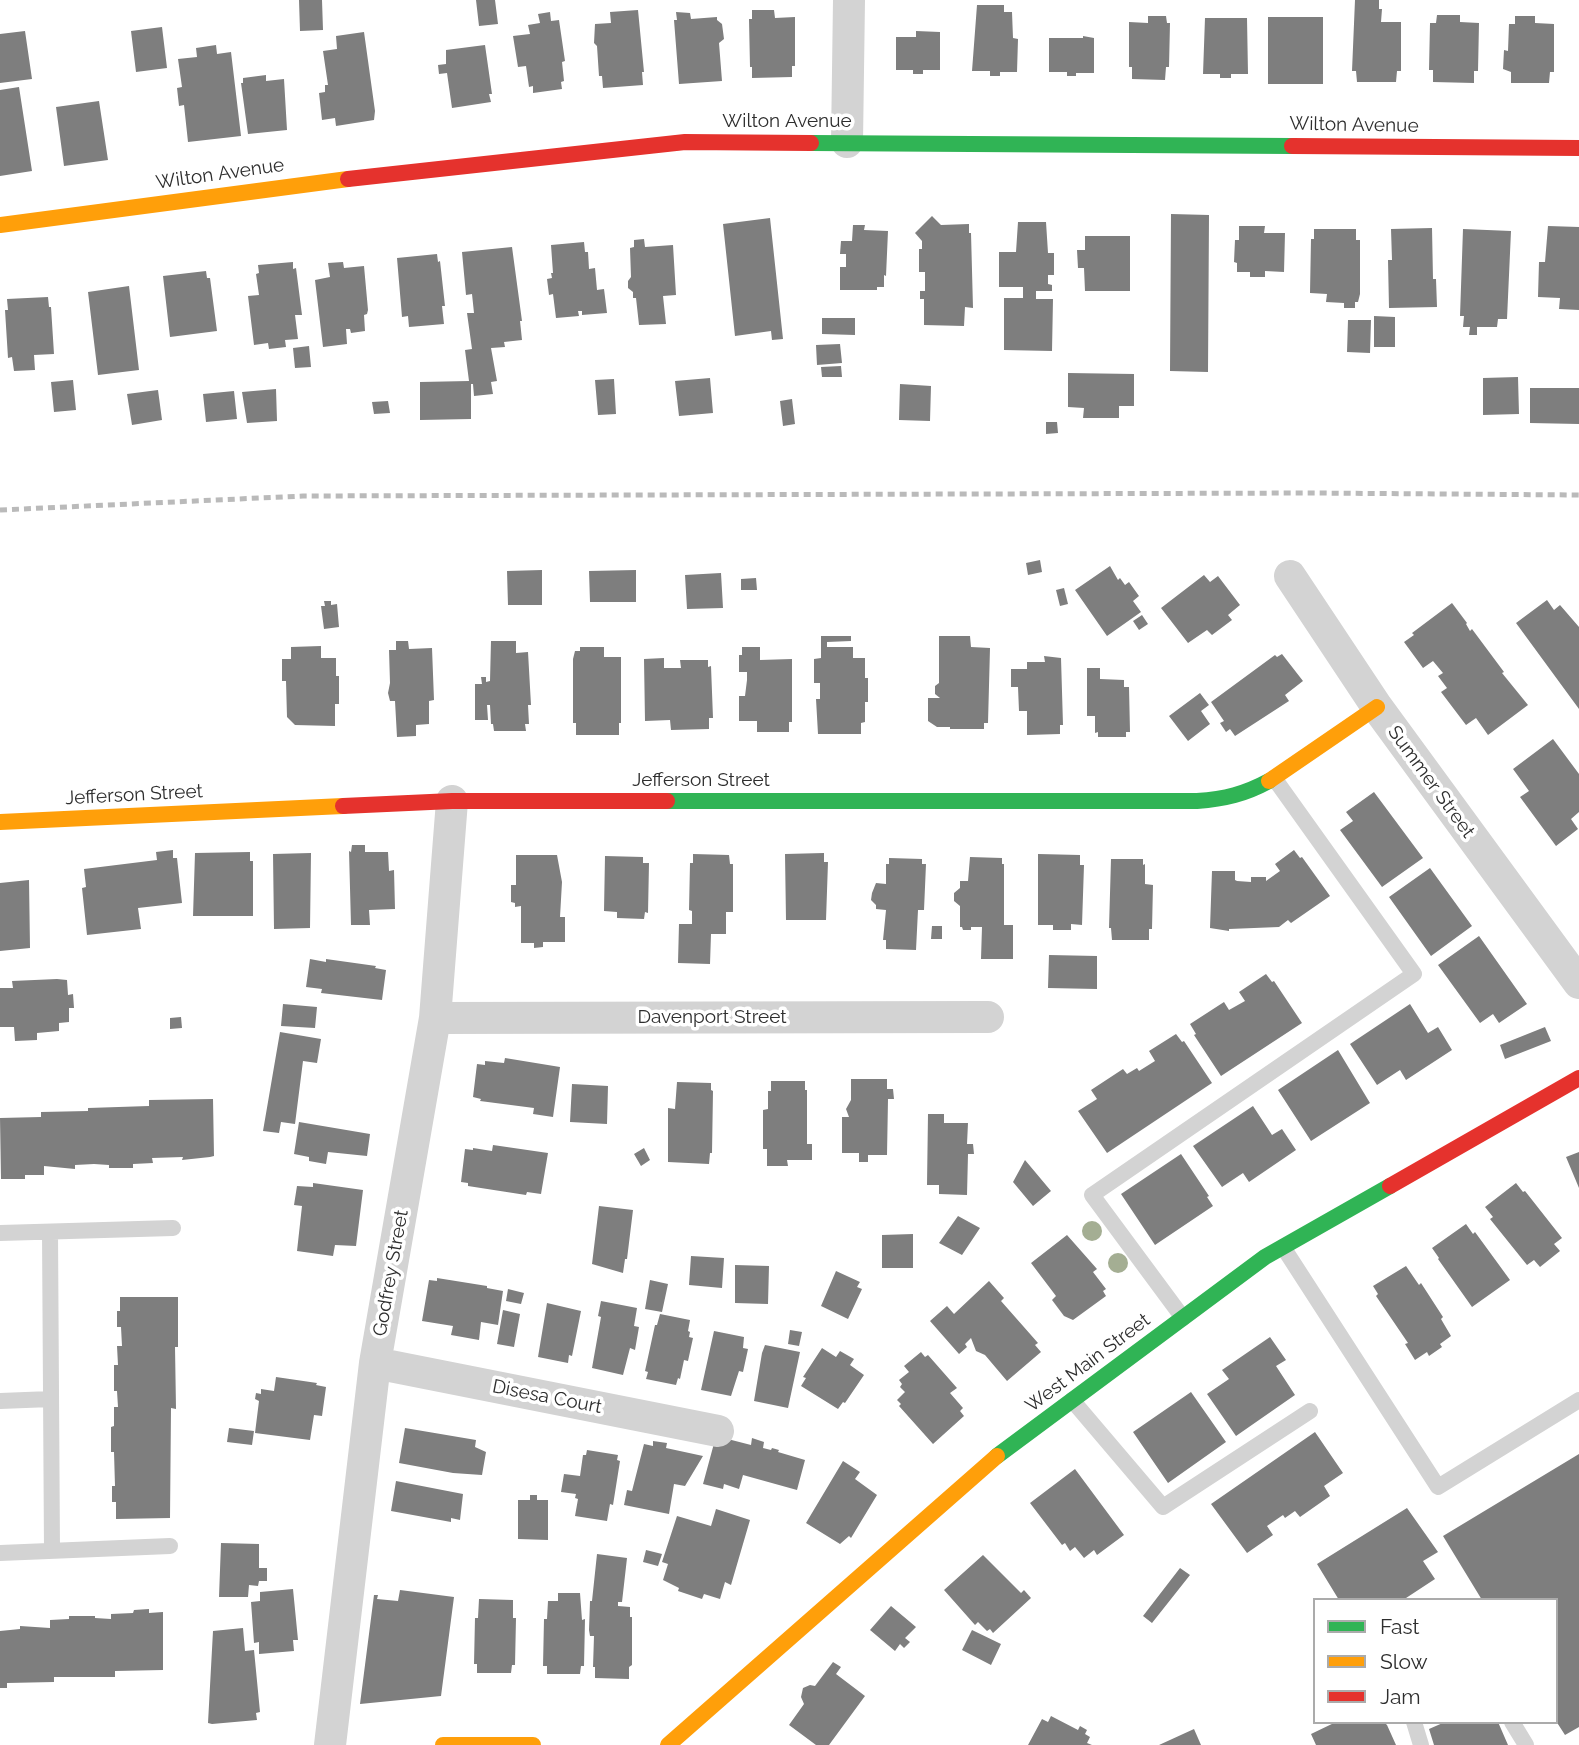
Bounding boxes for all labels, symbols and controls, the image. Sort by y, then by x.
street label: Wilton Avenue [722,110,852,132]
street label: Wilton Avenue [1289,112,1419,138]
street label: Wilton Avenue [154,154,286,194]
street label: Summer Street [1383,721,1479,843]
street label: Jefferson Street [632,769,770,791]
street label: Jefferson Street [65,780,203,810]
street label: Davenport Street [637,1006,787,1028]
street label: Godfrey Street [369,1208,413,1338]
street label: West Main Street [1021,1309,1155,1417]
street label: Disesa Court [490,1375,604,1419]
legend [1313,1598,1558,1724]
text: Fast [1380,1614,1420,1639]
text: Slow [1380,1649,1428,1674]
text: Jam [1380,1684,1421,1709]

